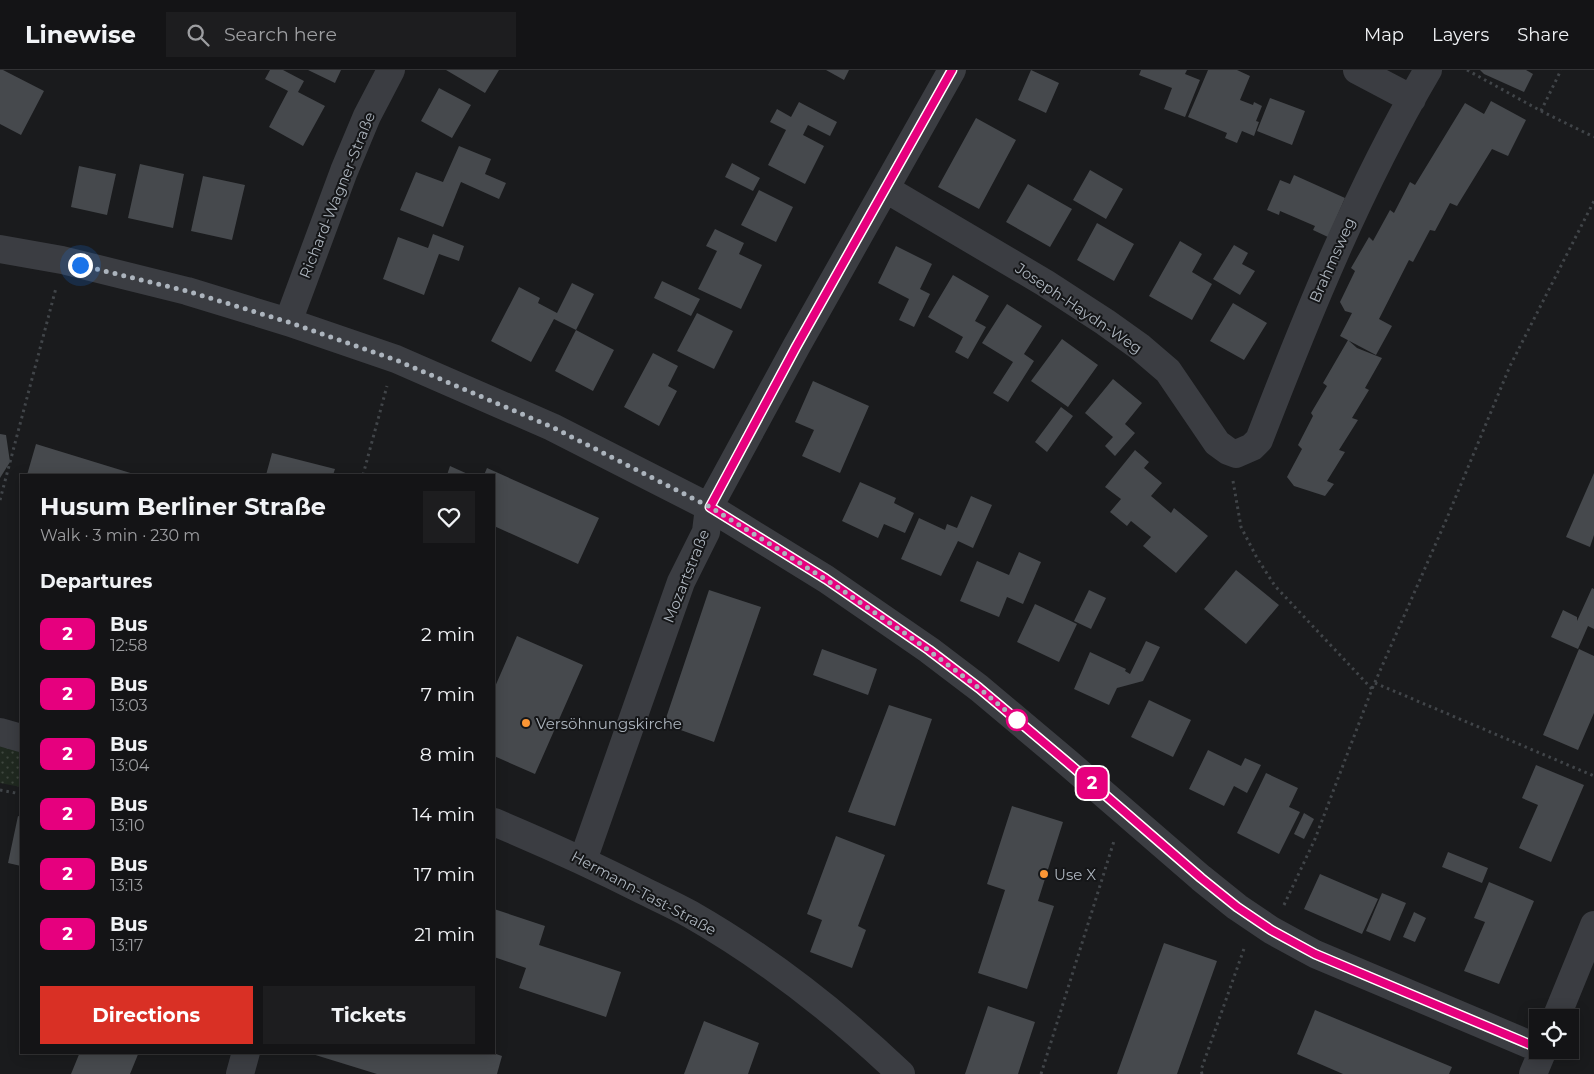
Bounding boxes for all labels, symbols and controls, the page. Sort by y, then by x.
search box [166,12,516,57]
text: Linewise [25,20,136,49]
icon: search [184,21,212,49]
text: Search here [224,23,337,46]
text: Map [1364,24,1404,46]
text: Layers [1432,24,1489,46]
text: Share [1517,24,1569,46]
street label: Richard-Wagner-Straße [295,109,379,281]
street label: Brahmsweg [1305,215,1359,305]
your location [68,253,93,278]
street label: Joseph-Haydn-Weg [1011,258,1146,358]
button: heart [423,491,475,543]
text: Husum Berliner Straße [40,492,326,521]
text: Walk · 3 min · 230 m [40,526,200,545]
street label: Mozartstraße [659,526,713,626]
text: Departures [40,570,152,593]
text: Bus [110,613,148,636]
text: 2 [62,623,73,645]
text: 2 min [421,623,475,646]
text: 12:58 [110,636,148,655]
text: Bus [110,673,148,696]
text: 2 [62,683,73,705]
text: 7 min [421,683,475,706]
text: 13:03 [110,696,148,715]
unlabelled marker [1006,709,1028,731]
place label: Versöhnungskirche [536,714,682,733]
marker: Versöhnungskirche [520,717,532,729]
text: Bus [110,733,148,756]
text: 2 [62,743,73,765]
text: 8 min [420,743,475,766]
text: 13:04 [110,756,149,775]
line badge: 2 [1076,767,1108,799]
text: 2 [1087,772,1097,794]
text: Bus [110,793,148,816]
text: 2 [62,803,73,825]
text: 14 min [412,803,475,826]
text: 13:10 [110,816,145,835]
street label: Hermann-Tast-Straße [568,847,720,939]
text: Bus [110,853,148,876]
text: 2 [62,863,73,885]
text: 17 min [414,863,475,886]
place label: Use X [1054,865,1096,884]
marker: Use X [1038,868,1050,880]
text: 13:13 [110,876,143,895]
text: Bus [110,913,148,936]
text: 2 [62,923,73,945]
text: 21 min [414,923,475,946]
text: 13:17 [110,936,143,955]
button: Directions [40,986,253,1044]
button: Tickets [263,986,475,1044]
map controls [1529,1009,1579,1059]
button: locate [1529,1009,1579,1059]

